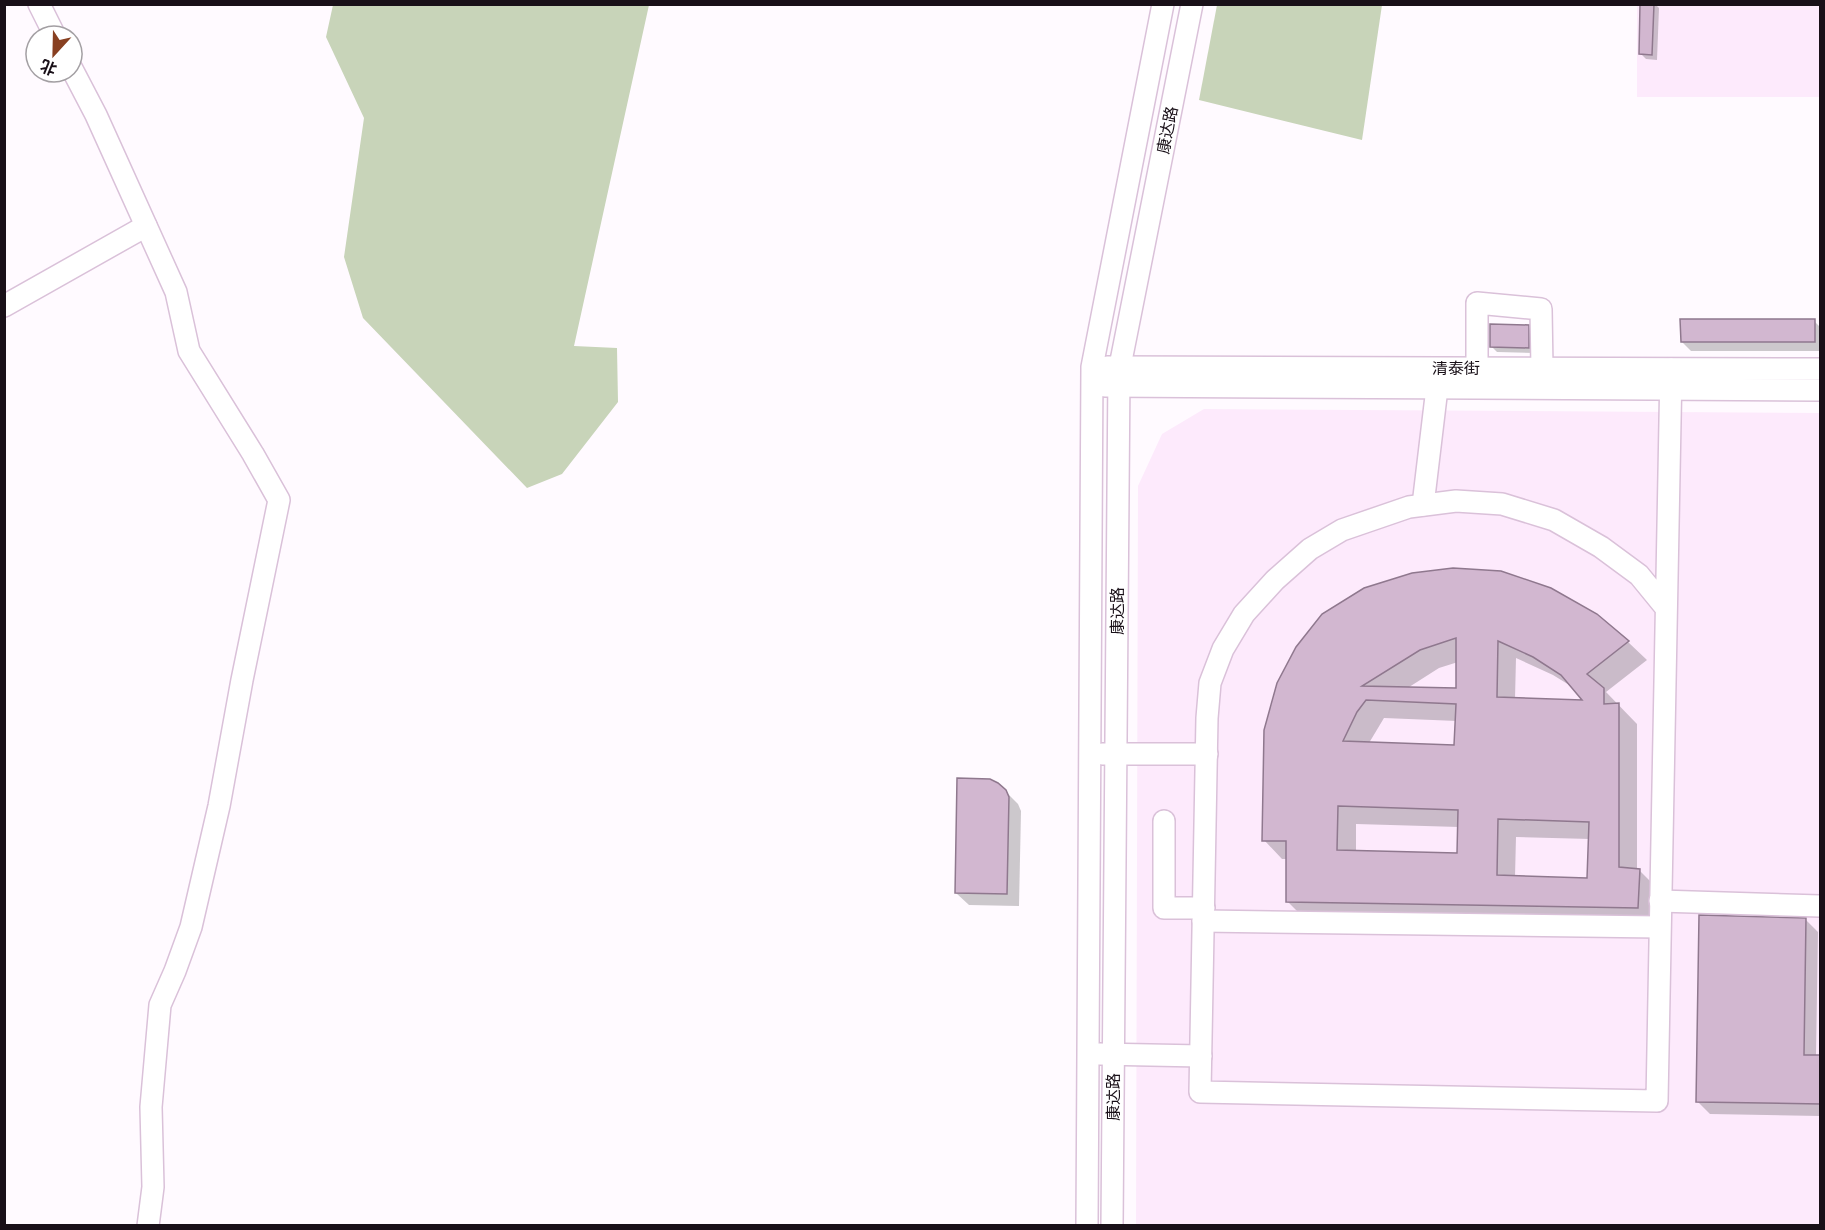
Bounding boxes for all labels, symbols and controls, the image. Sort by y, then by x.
north arrow [24,24,84,84]
text: 北 [38,57,59,78]
street label: 康达路 [1155,105,1180,155]
street label: 清泰街 [1432,360,1480,377]
street label: 康达路 [1109,587,1126,635]
street label: 康达路 [1105,1073,1122,1121]

